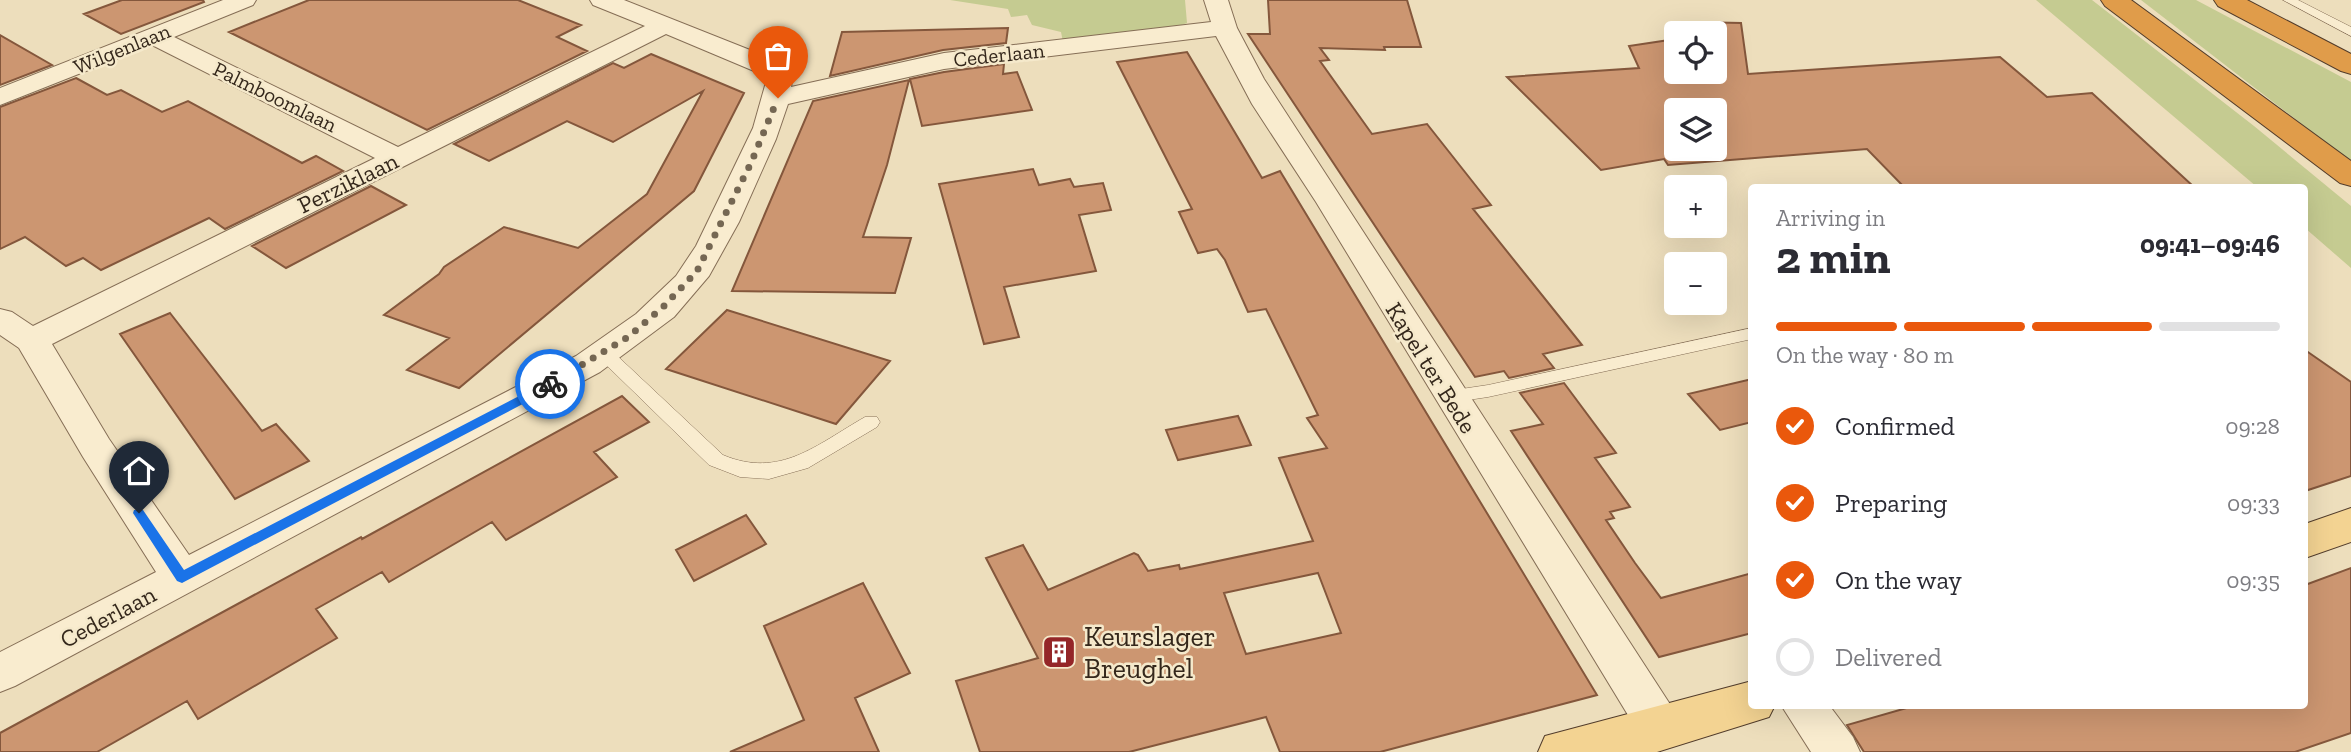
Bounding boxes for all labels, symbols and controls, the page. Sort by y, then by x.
street label: Wilgenlaan [70,18,174,79]
map controls [1664,21,1727,315]
button: locate [1664,21,1727,84]
pin [748,26,808,98]
icon: bag [759,37,797,75]
street label: Cederlaan [952,37,1046,72]
street label: Palmboomlaan [209,56,341,137]
button: layers [1664,98,1727,161]
street label: Perziklaan [293,146,403,219]
button: + [1664,175,1727,238]
text: Arriving in [1776,204,1885,232]
text: 09:41–09:46 [2140,228,2280,260]
text: 2 min [1776,230,1891,285]
button: − [1664,252,1727,315]
street label: Kapel ter Bede [1380,297,1483,439]
text: On the way · 80 m [1776,341,1954,369]
courier [515,349,585,419]
icon: bike [531,365,569,403]
icon: check [1776,407,1814,445]
text: Confirmed [1835,410,1955,442]
text: 09:28 [2225,412,2280,440]
pin [109,441,169,513]
icon: home [120,452,158,490]
icon: check [1776,484,1814,522]
text: Preparing [1835,487,1947,519]
text: 09:33 [2227,489,2280,517]
icon: check [1776,561,1814,599]
text: On the way [1835,564,1962,596]
text: 09:35 [2226,566,2280,594]
street label: Cederlaan [55,579,161,654]
place label: Keurslager Breughel [1084,620,1216,685]
building icon: Keurslager Breughel [1040,633,1078,671]
text: Delivered [1835,641,1942,673]

